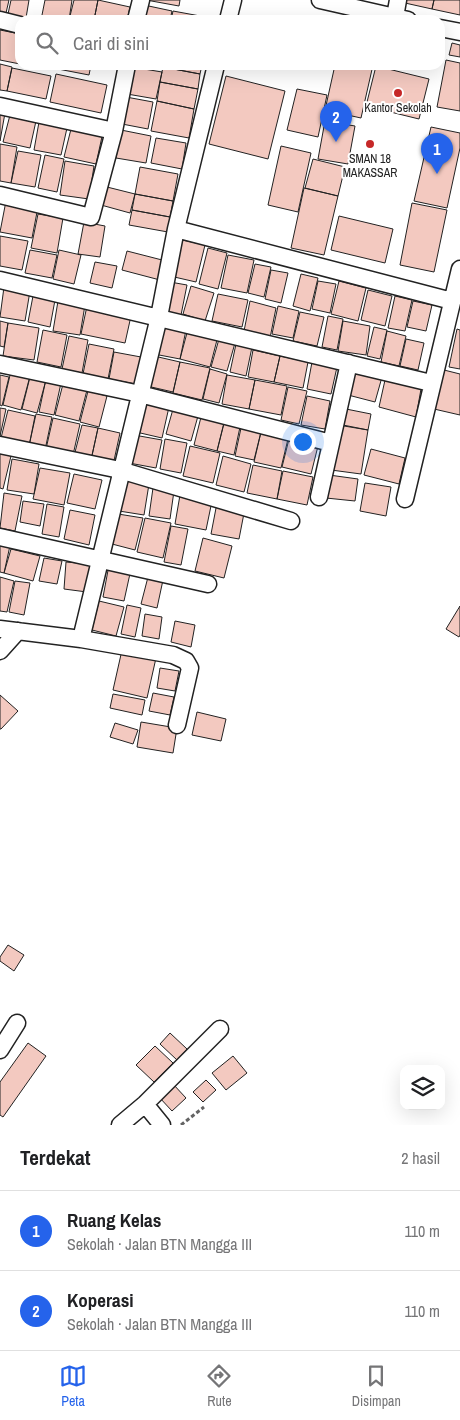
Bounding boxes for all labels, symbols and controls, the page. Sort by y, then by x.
search box [15,15,445,70]
icon: search [33,29,61,57]
text: Cari di sini [73,30,149,56]
marker: Kantor Sekolah [392,87,404,99]
place label: Kantor Sekolah [364,100,432,116]
pin: 2 [320,101,352,142]
pin: 1 [421,133,453,174]
marker: SMAN 18 MAKASSAR [364,138,376,150]
place label: SMAN 18 MAKASSAR [343,151,397,181]
your location [290,429,316,455]
map controls [400,1065,445,1110]
button: layers [400,1065,445,1110]
text: Terdekat [20,1143,91,1172]
text: 2 hasil [401,1147,440,1169]
text: Ruang Kelas [67,1207,161,1233]
text: 1 [32,1220,40,1242]
text: 110 m [404,1220,440,1242]
text: Sekolah · Jalan BTN Mangga III [67,1233,252,1255]
text: Koperasi [67,1287,134,1313]
text: 2 [32,1300,40,1322]
text: 110 m [404,1300,440,1322]
text: Sekolah · Jalan BTN Mangga III [67,1313,252,1335]
tab: Peta [59,1362,87,1410]
tab: Rute [205,1362,233,1410]
tab: Disimpan [352,1362,401,1410]

